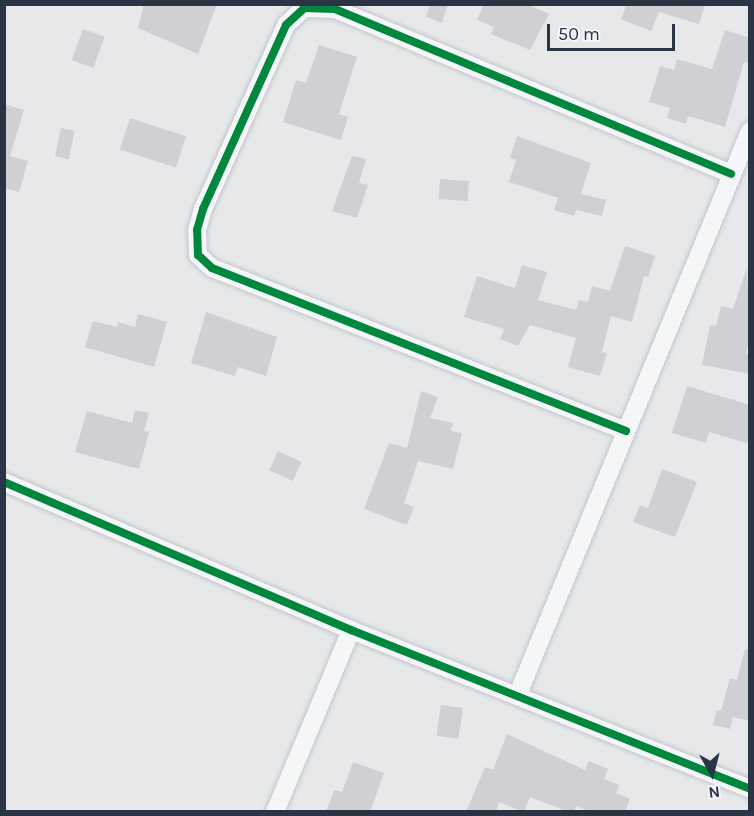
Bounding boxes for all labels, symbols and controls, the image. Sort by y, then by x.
scale bar [550,12,678,50]
text: 50 m [558,23,600,45]
north arrow [682,744,742,804]
text: N [707,782,721,802]

